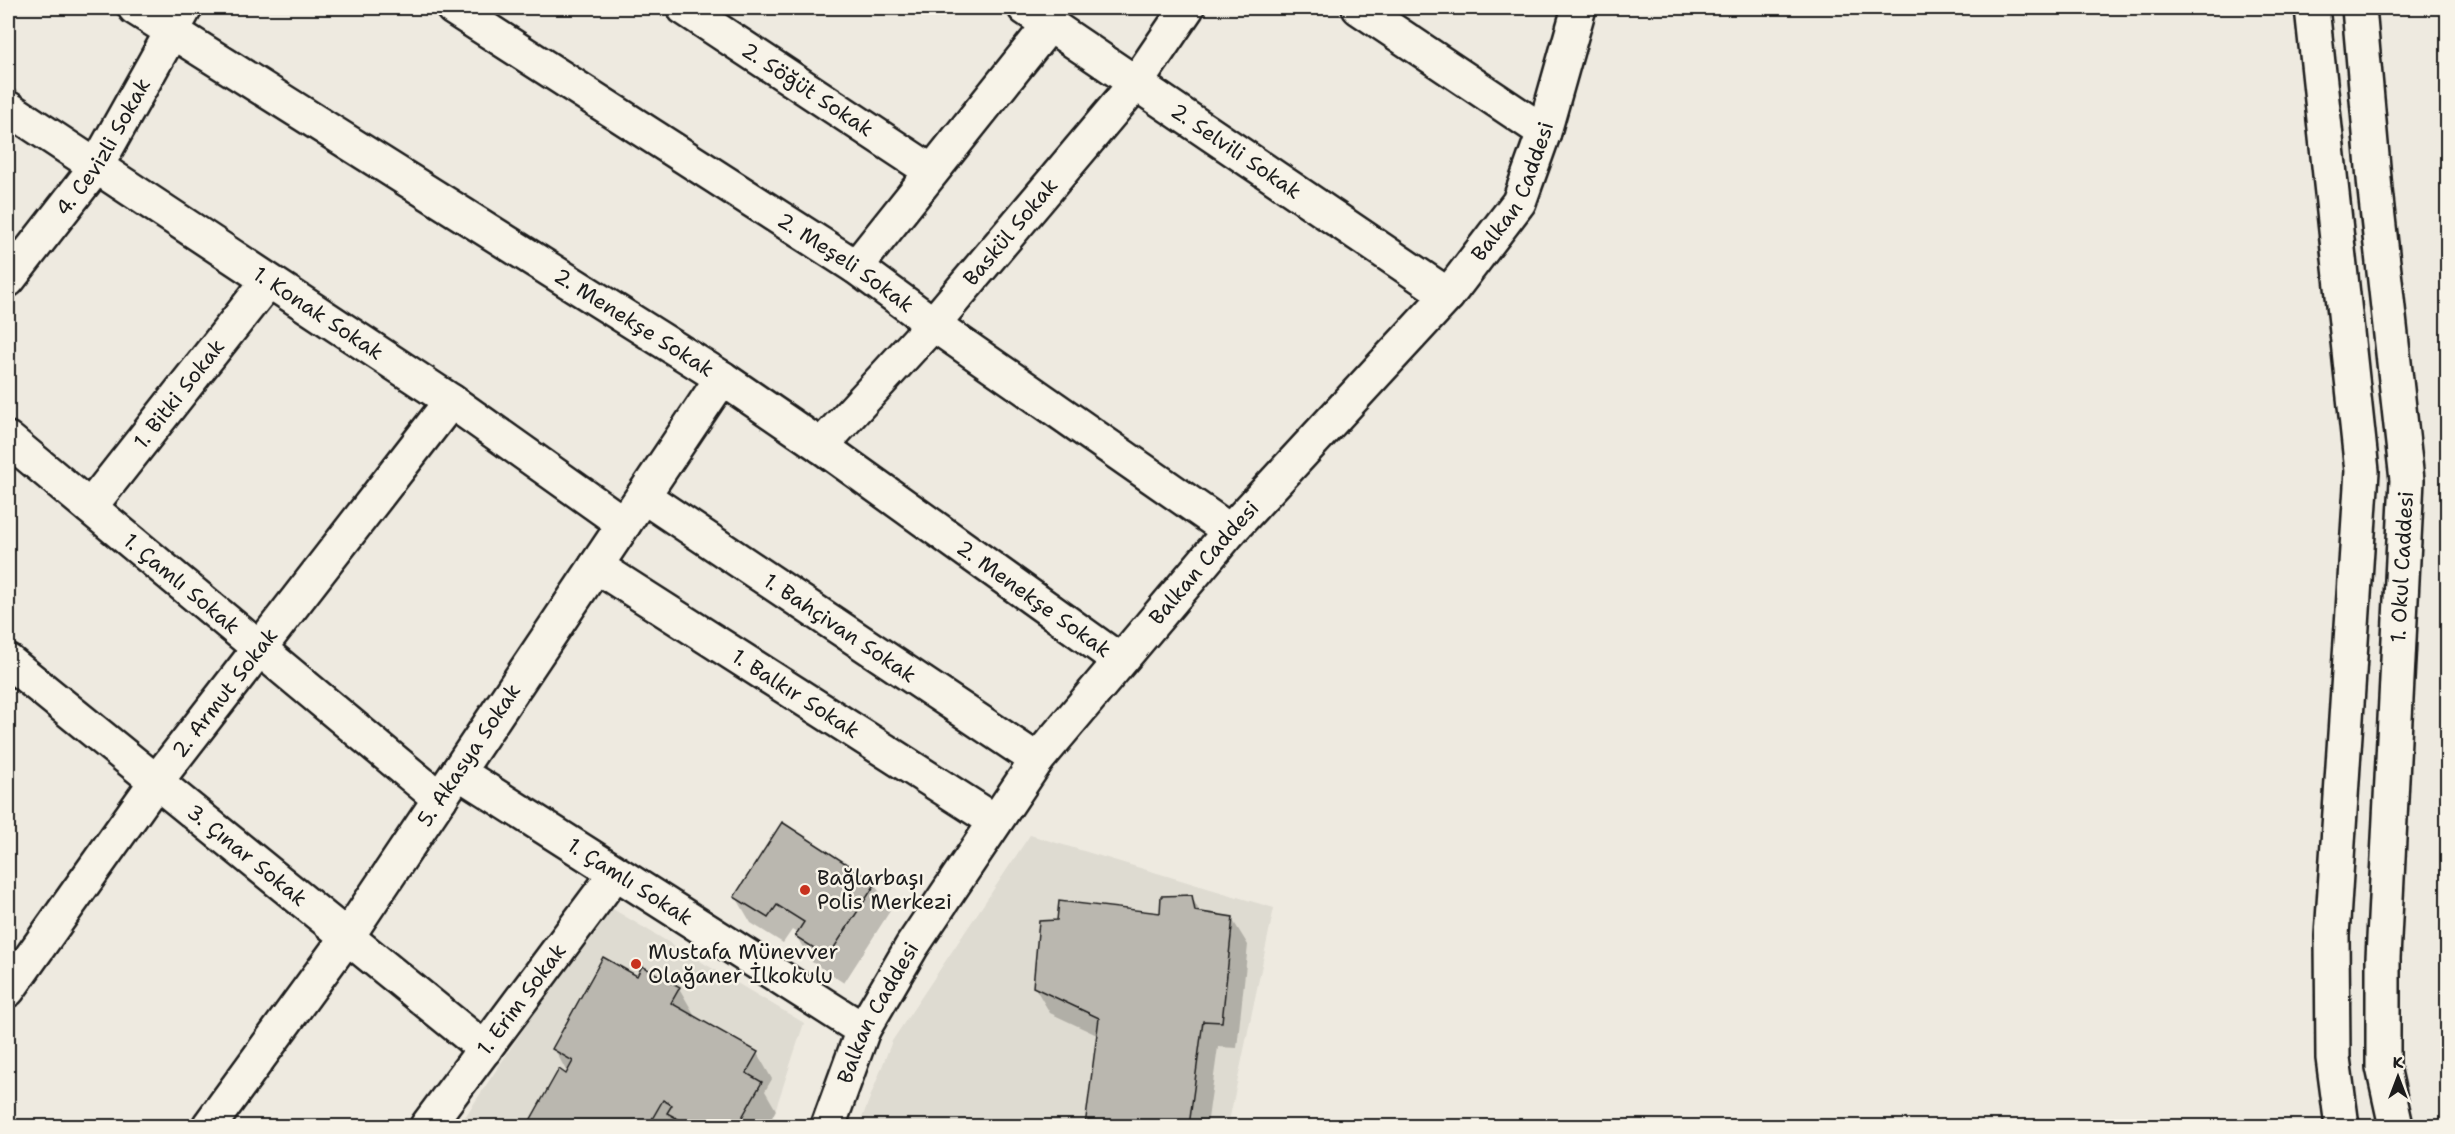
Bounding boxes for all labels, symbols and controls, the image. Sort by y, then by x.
street label: 2. Söğüt Sokak [736,36,879,143]
street label: 4. Cevizli Sokak [49,73,157,222]
street label: 2. Selvili Sokak [1165,97,1307,205]
street label: Balkan Caddesi [1465,118,1560,267]
street label: Baskül Sokak [957,172,1064,292]
street label: 2. Meşeli Sokak [772,206,920,319]
street label: 1. Konak Sokak [248,260,389,367]
street label: 2. Menekşe Sokak [549,262,719,384]
street label: 1. Bitki Sokak [127,333,231,454]
street label: 1. Okul Caddesi [2384,491,2420,643]
street label: Balkan Caddesi [1143,495,1265,631]
street label: 1. Çamlı Sokak [117,527,246,640]
street label: 2. Menekşe Sokak [951,534,1117,664]
street label: 1. Bahçivan Sokak [758,567,922,689]
street label: 2. Armut Sokak [166,622,284,764]
street label: 1. Balkır Sokak [727,642,865,745]
street label: 5. Akasya Sokak [411,678,527,832]
street label: 3. Çınar Sokak [181,798,313,913]
street label: 1. Çamlı Sokak [562,831,698,932]
place label: Bağlarbaşı Polis Merkezi [817,864,952,916]
marker: Bağlarbaşı Polis Merkezi [798,883,812,897]
street label: Balkan Caddesi [831,937,925,1087]
street label: 1. Erim Sokak [470,938,572,1061]
place label: Mustafa Münevver Olağaner İlkokulu [648,938,839,990]
marker: Mustafa Münevver Olağaner İlkokulu [629,957,643,971]
north arrow [2368,1047,2428,1107]
text: K [2393,1052,2404,1073]

